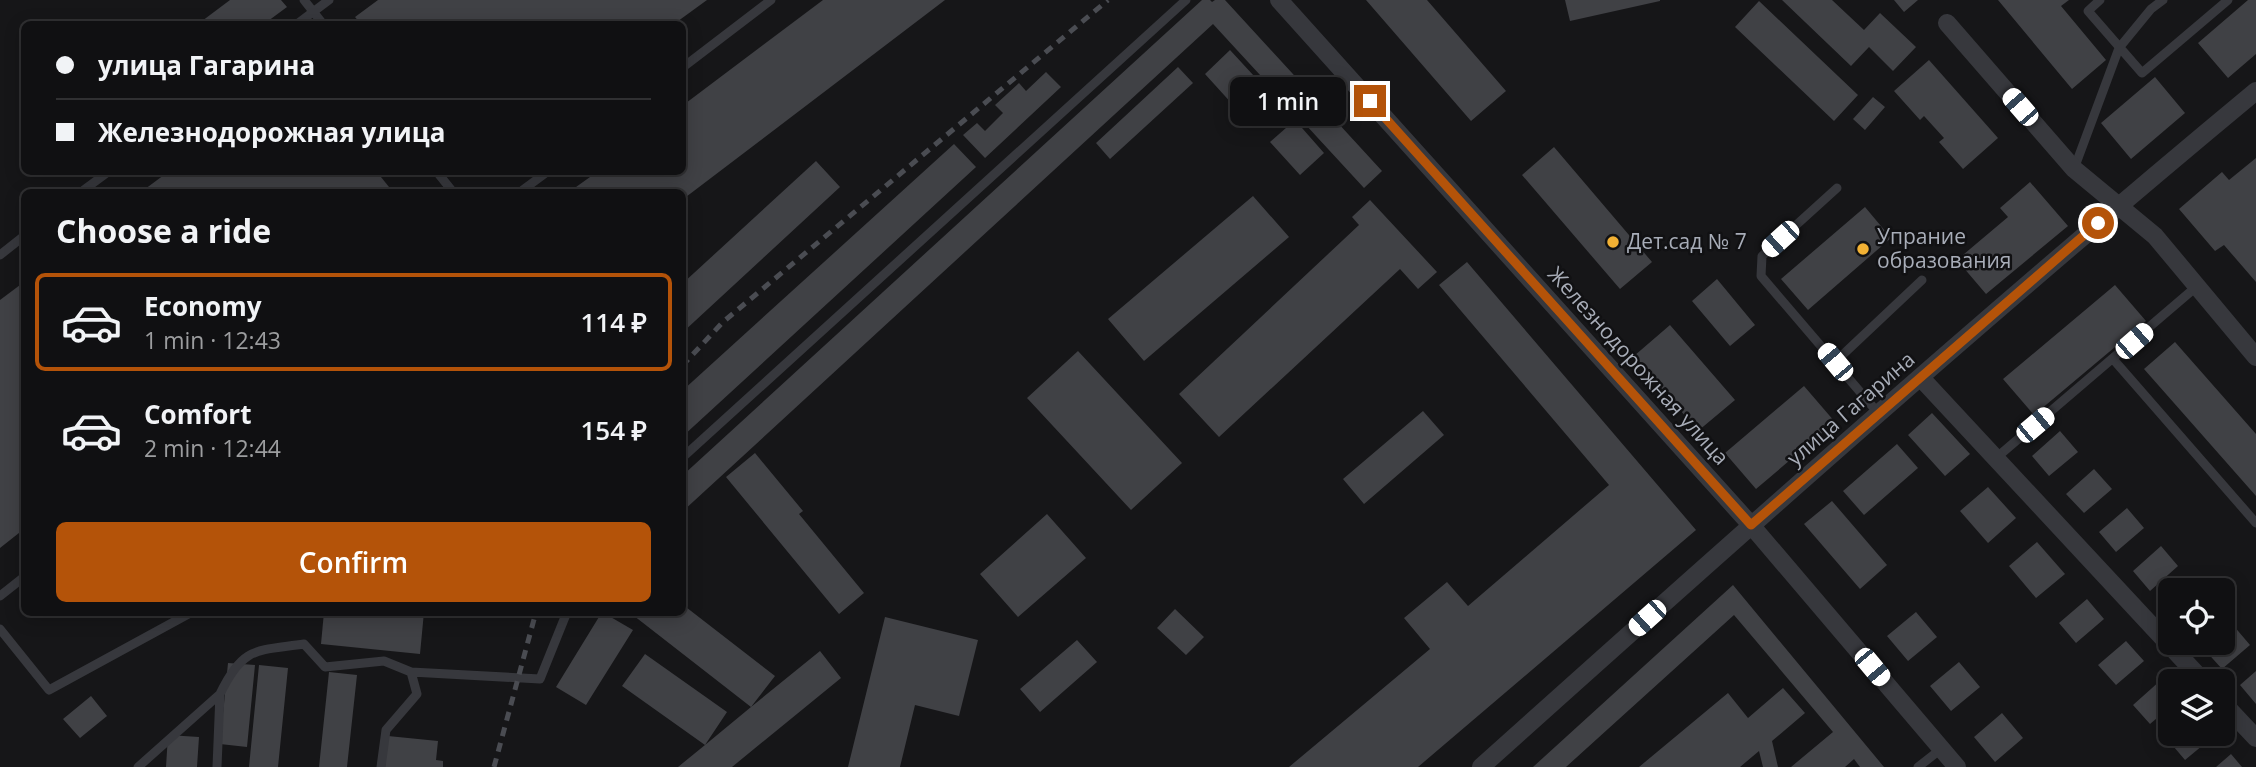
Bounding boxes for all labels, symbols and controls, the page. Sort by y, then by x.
text: улица Гагарина [98,47,315,83]
callout: 1 min [1230,76,1346,126]
car [1999,84,2042,130]
text: 1 min [1257,85,1319,117]
route end [1354,85,1386,117]
text: Железнодорожная улица [98,114,445,150]
route start [2082,207,2114,239]
text: Choose a ride [56,209,271,252]
car [1758,217,1803,261]
place label: Упрание образования [1877,222,2011,274]
place label: Дет.сад № 7 [1627,227,1747,255]
marker: Дет.сад № 7 [1605,234,1621,250]
marker: Упрание образования [1855,241,1871,257]
street label: Железнодорожная улица [1542,260,1735,470]
text: Economy [144,288,262,324]
icon: car [60,291,123,354]
text: 114 ₽ [581,304,647,340]
car [2112,319,2157,363]
text: 1 min · 12:43 [144,324,281,356]
car [1814,339,1857,385]
street label: улица Гагарина [1781,345,1920,472]
text: Comfort [144,396,251,432]
icon: car [60,399,123,462]
car [2013,403,2058,447]
text: 154 ₽ [581,412,647,448]
text: 2 min · 12:44 [144,432,281,464]
button: Confirm [56,522,651,602]
map controls [2158,578,2235,746]
button: locate [2158,578,2235,655]
car [1625,596,1670,640]
car [1851,644,1894,690]
button: layers [2158,669,2235,746]

